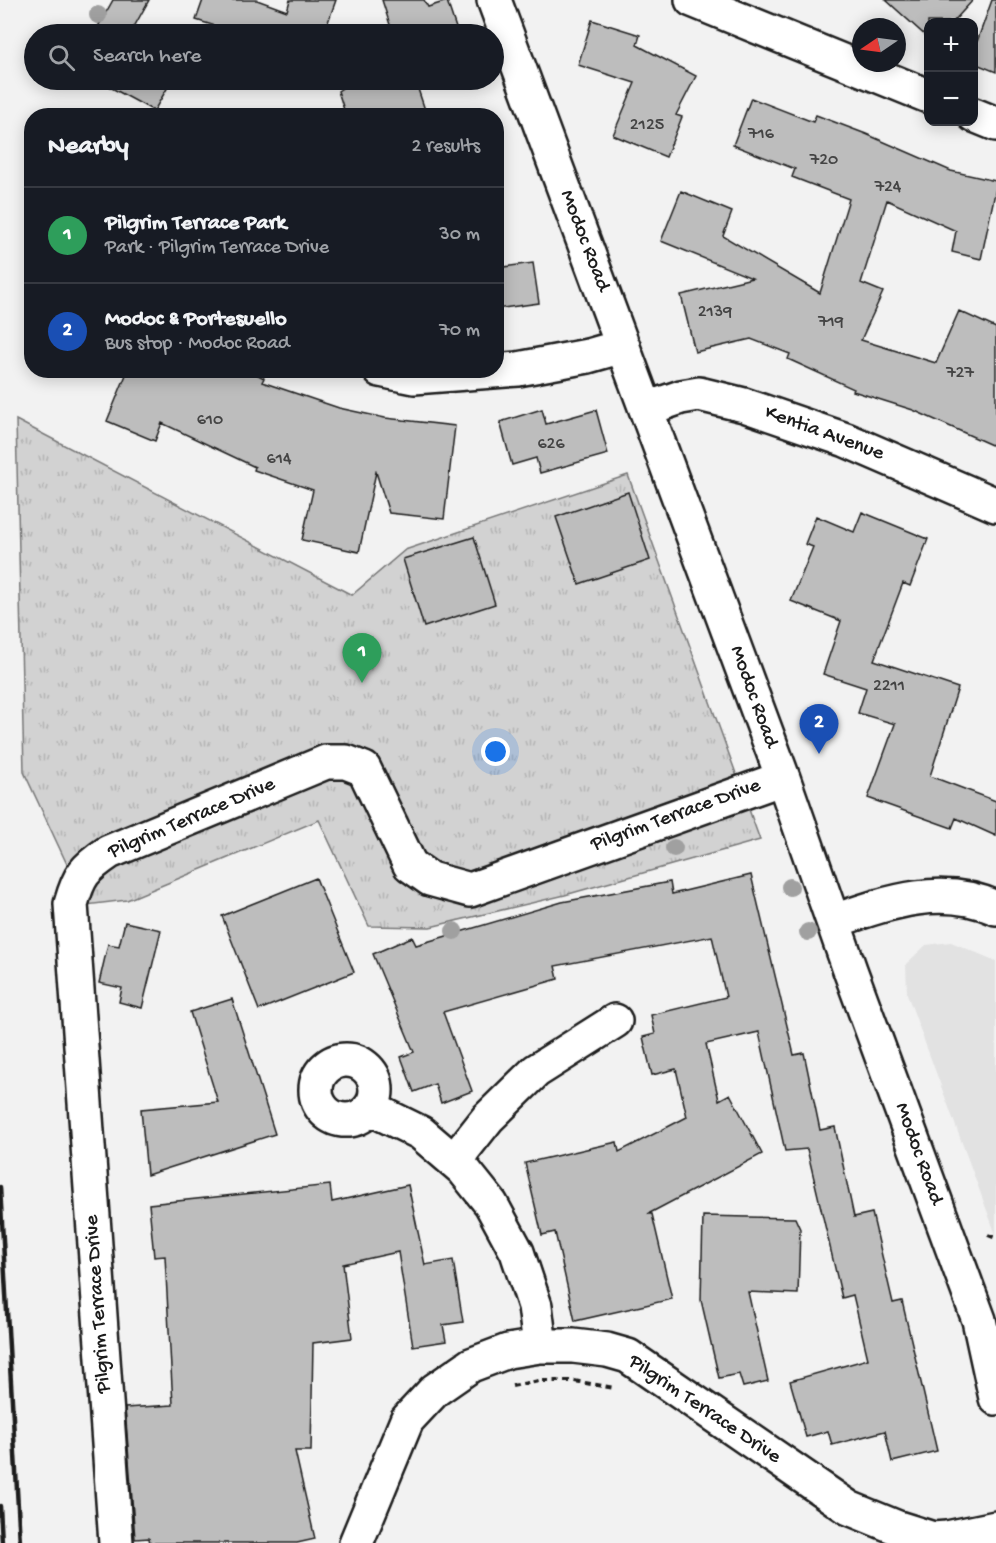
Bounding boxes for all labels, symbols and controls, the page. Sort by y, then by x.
north arrow [852,18,906,72]
map controls [924,18,978,126]
button: + [924,18,978,72]
search box [24,24,504,90]
icon: search [45,41,78,74]
text: Search here [93,44,201,70]
button: − [924,72,978,126]
house number: 2125 [630,115,664,136]
house number: 716 [747,124,775,145]
text: Nearby [48,132,129,163]
text: 2 results [411,136,480,159]
house number: 720 [809,150,838,171]
house number: 724 [874,177,902,198]
street label: Modoc Road [553,187,615,297]
text: Pilgrim Terrace Park [105,211,286,237]
text: 1 [63,224,72,247]
text: 30 m [439,224,480,247]
text: Park · Pilgrim Terrace Drive [105,237,329,260]
house number: 2139 [698,302,732,323]
text: Modoc & Portesuello [105,307,287,333]
house number: 719 [817,312,844,333]
text: 2 [63,320,72,343]
text: 70 m [439,320,480,343]
text: Bus stop · Modoc Road [105,333,290,356]
house number: 727 [945,363,974,384]
street label: Kentia Avenue [761,401,888,468]
house number: 610 [197,410,223,431]
house number: 626 [537,434,565,455]
house number: 614 [267,449,292,470]
pin: 1 [342,634,382,683]
street label: Modoc Road [723,643,784,753]
house number: 2211 [873,676,905,697]
pin: 2 [800,704,838,754]
your location [481,737,510,766]
street label: Pilgrim Terrace Drive [104,772,280,866]
street label: Pilgrim Terrace Drive [587,773,765,859]
street label: Modoc Road [888,1100,949,1210]
street label: Pilgrim Terrace Drive [80,1213,118,1395]
street label: Pilgrim Terrace Drive [622,1349,786,1471]

